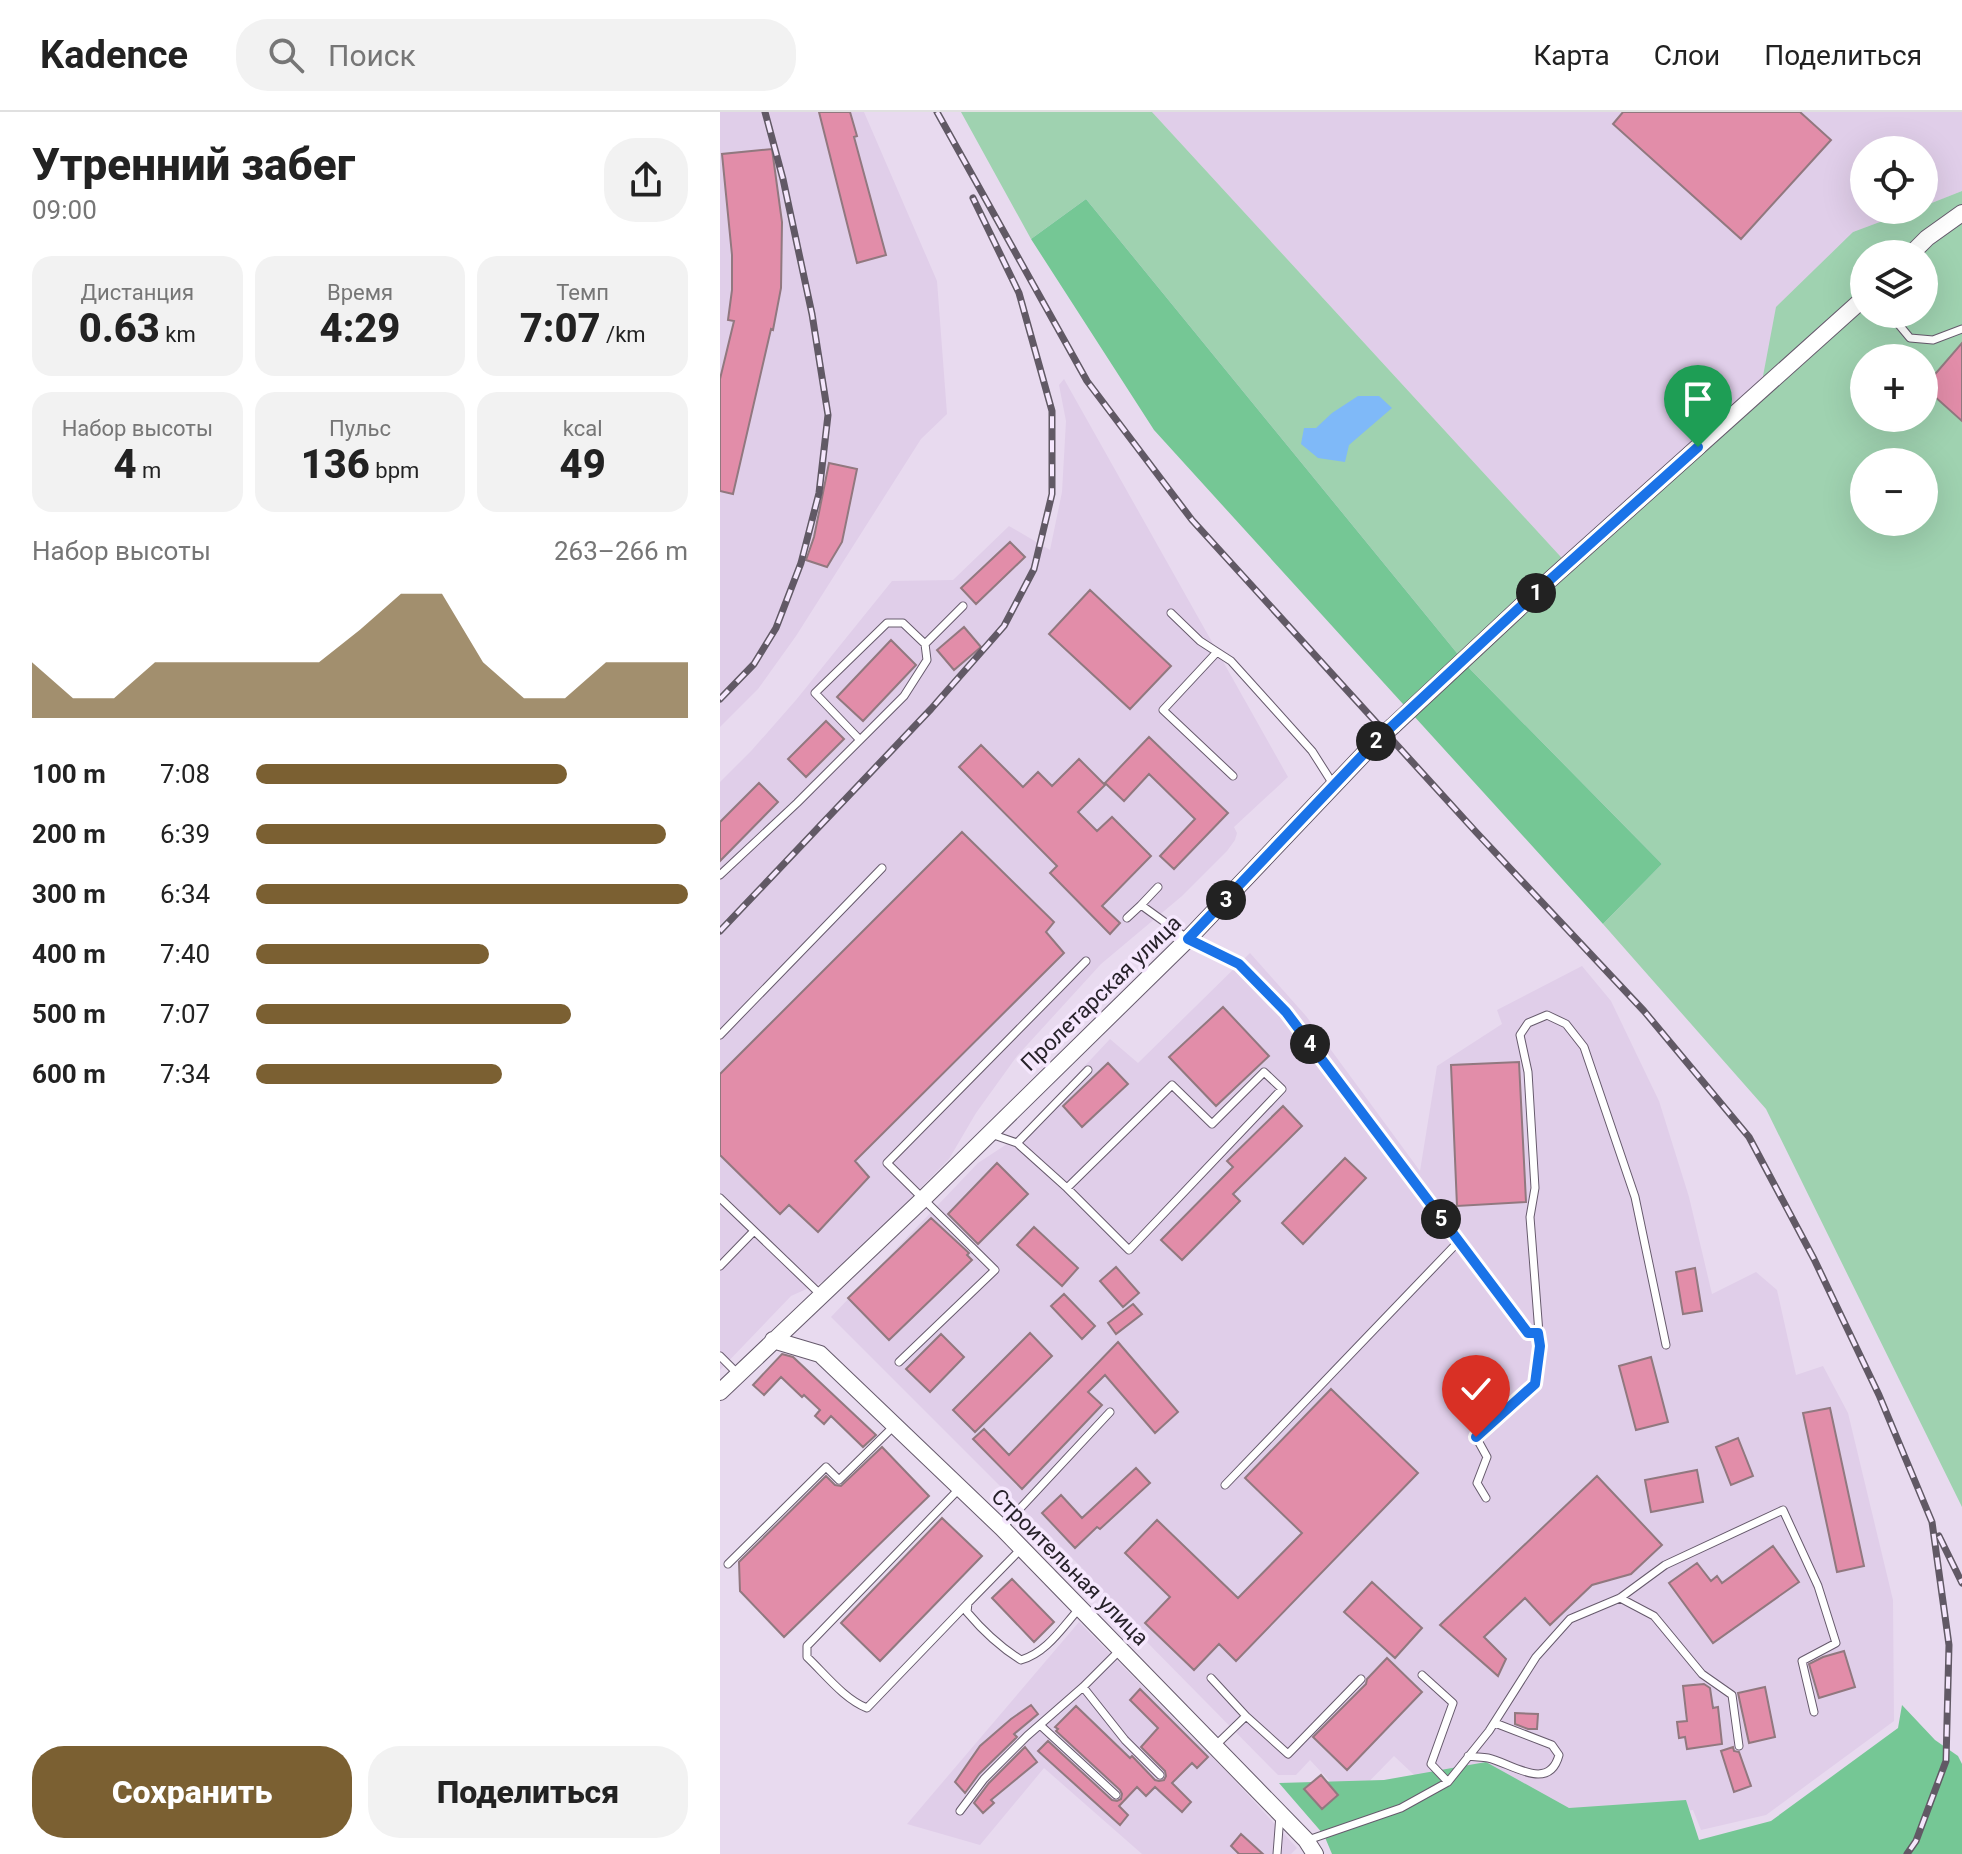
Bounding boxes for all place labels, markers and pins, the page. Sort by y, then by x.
pin [1664,365,1732,447]
pin: 1 [1516,573,1556,613]
pin: 2 [1356,721,1396,761]
pin: 3 [1206,880,1246,920]
pin: 4 [1290,1024,1330,1064]
pin: 5 [1421,1199,1461,1239]
pin [1442,1355,1510,1437]

